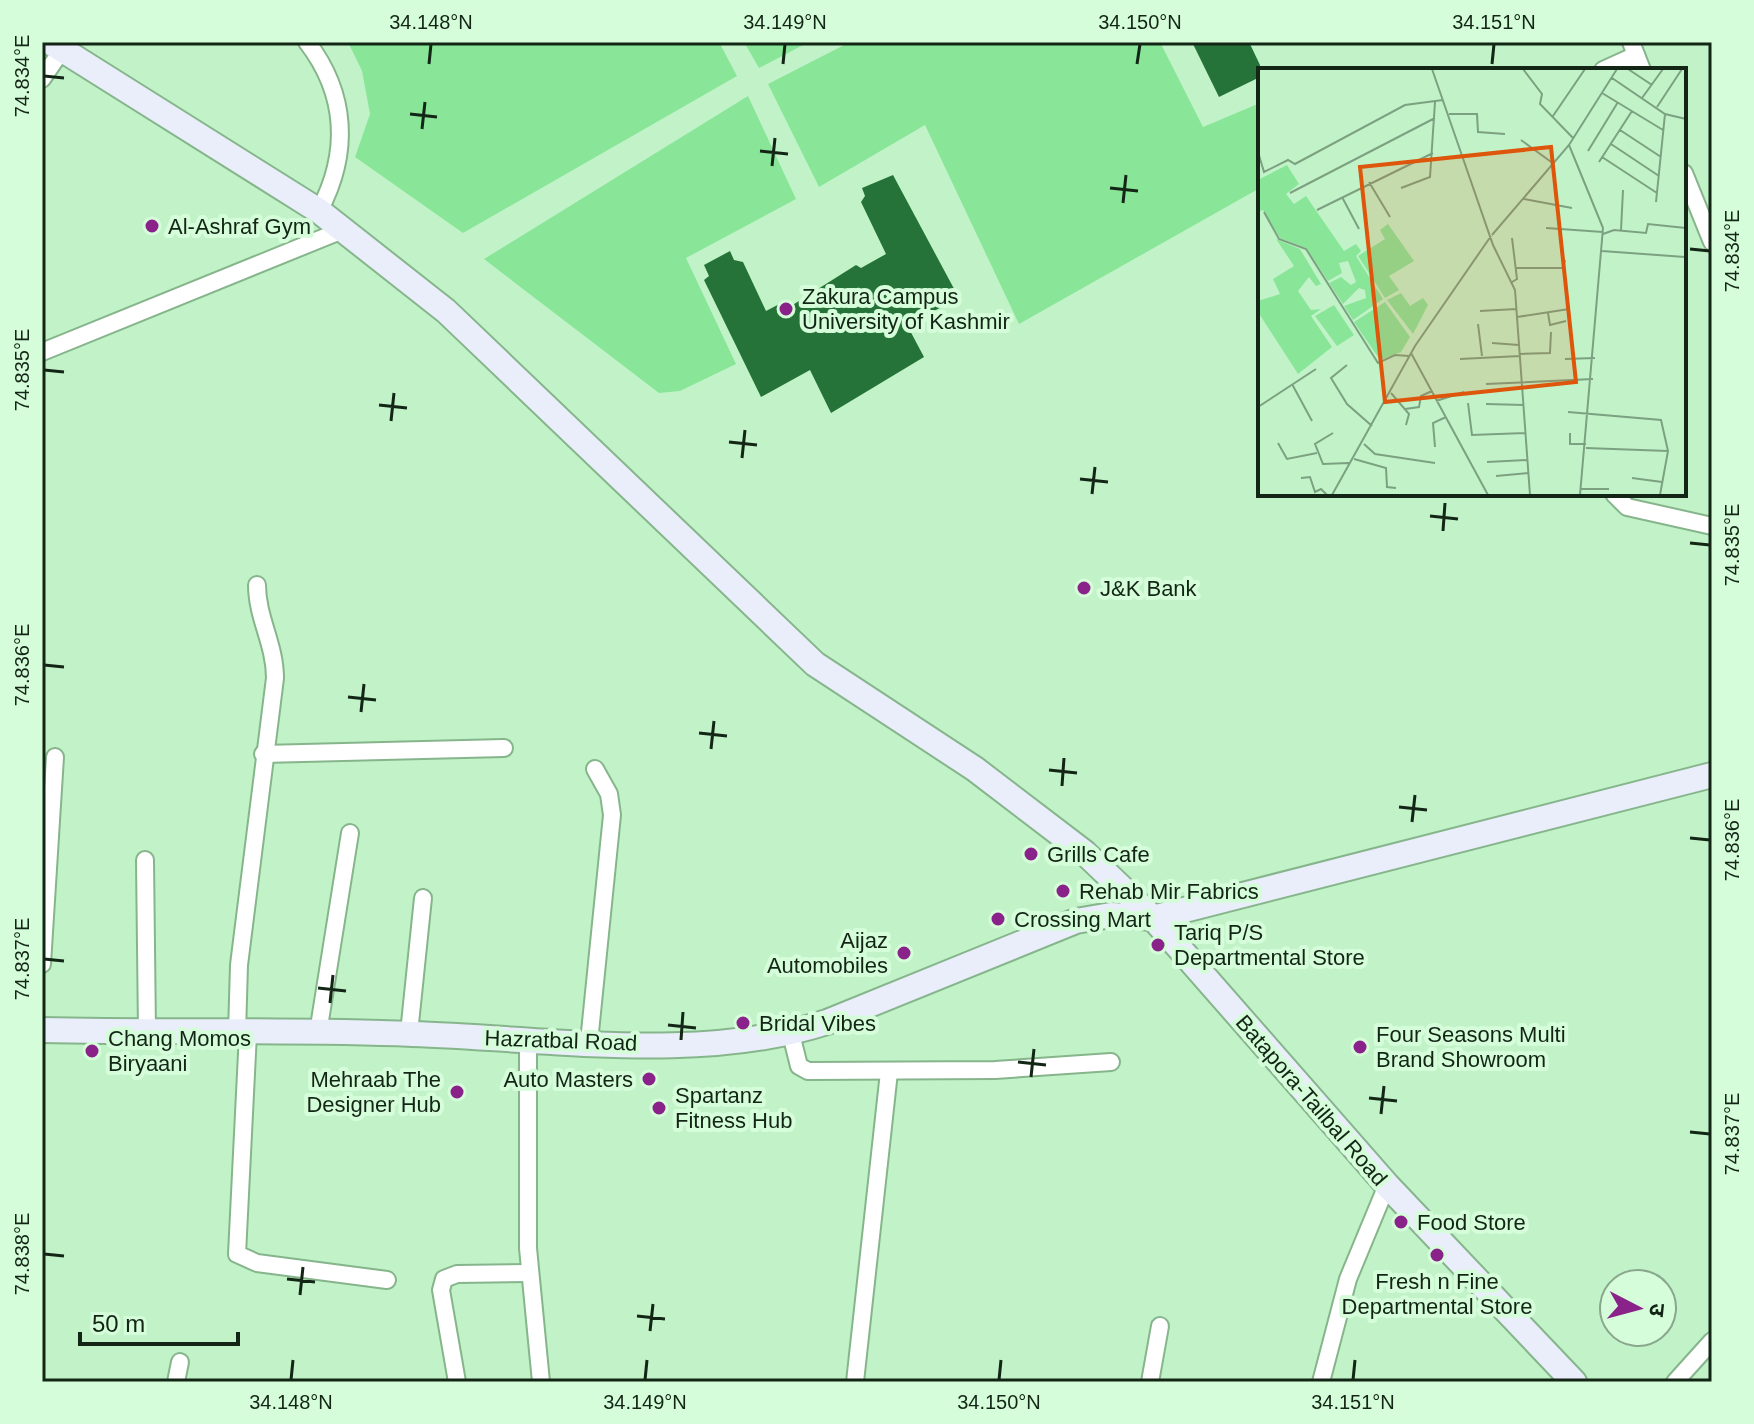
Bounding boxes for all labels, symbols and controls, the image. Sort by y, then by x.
text: 34.148°N [389,11,473,33]
text: 34.149°N [743,11,827,33]
text: 34.150°N [1098,11,1182,33]
text: 34.151°N [1452,11,1536,33]
text: 74.834°E [11,35,33,117]
inset map [1258,68,1686,496]
text: 74.834°E [1721,210,1743,292]
place label: Al-Ashraf Gym [168,214,311,239]
marker: Al-Ashraf Gym [143,217,161,235]
place label: Zakura Campus University of Kashmir [802,284,1010,334]
marker: Zakura Campus University of Kashmir [777,300,795,318]
text: 74.835°E [11,329,33,411]
text: 74.835°E [1721,504,1743,586]
place label: J&K Bank [1100,576,1198,601]
marker: J&K Bank [1075,579,1093,597]
text: 74.836°E [11,624,33,706]
text: 74.836°E [1721,799,1743,881]
place label: Grills Cafe [1047,842,1150,867]
marker: Grills Cafe [1022,845,1040,863]
place label: Rehab Mir Fabrics [1079,879,1259,904]
marker: Rehab Mir Fabrics [1054,882,1072,900]
place label: Crossing Mart [1014,907,1151,932]
marker: Crossing Mart [989,910,1007,928]
text: 74.837°E [11,918,33,1000]
place label: Tariq P/S Departmental Store [1174,920,1365,970]
place label: Aijaz Automobiles [767,928,888,978]
marker: Tariq P/S Departmental Store [1149,936,1167,954]
marker: Aijaz Automobiles [895,944,913,962]
street label: Batapora-Tailbal Road [1231,1010,1392,1191]
place label: Bridal Vibes [759,1011,876,1036]
marker: Bridal Vibes [734,1014,752,1032]
place label: Four Seasons Multi Brand Showroom [1376,1022,1566,1072]
street label: Hazratbal Road [484,1025,638,1056]
place label: Chang Momos Biryaani [108,1026,251,1076]
marker: Four Seasons Multi Brand Showroom [1351,1038,1369,1056]
marker: Chang Momos Biryaani [83,1042,101,1060]
place label: Mehraab The Designer Hub [306,1067,441,1117]
place label: Auto Masters [503,1067,633,1092]
marker: Auto Masters [640,1070,658,1088]
marker: Mehraab The Designer Hub [448,1083,466,1101]
place label: Spartanz Fitness Hub [675,1083,792,1133]
text: 74.837°E [1721,1093,1743,1175]
marker: Spartanz Fitness Hub [650,1099,668,1117]
place label: Food Store [1417,1210,1526,1235]
text: 74.838°E [11,1213,33,1295]
marker: Food Store [1392,1213,1410,1231]
marker: Fresh n Fine Departmental Store [1428,1246,1446,1264]
north arrow [1598,1268,1678,1348]
place label: Fresh n Fine Departmental Store [1342,1269,1532,1319]
scale bar [80,1296,238,1346]
text: उ [1644,1302,1670,1319]
text: 50 m [92,1310,145,1337]
text: 34.148°N [249,1391,333,1413]
text: 34.149°N [603,1391,687,1413]
text: 34.150°N [957,1391,1041,1413]
text: 34.151°N [1311,1391,1395,1413]

